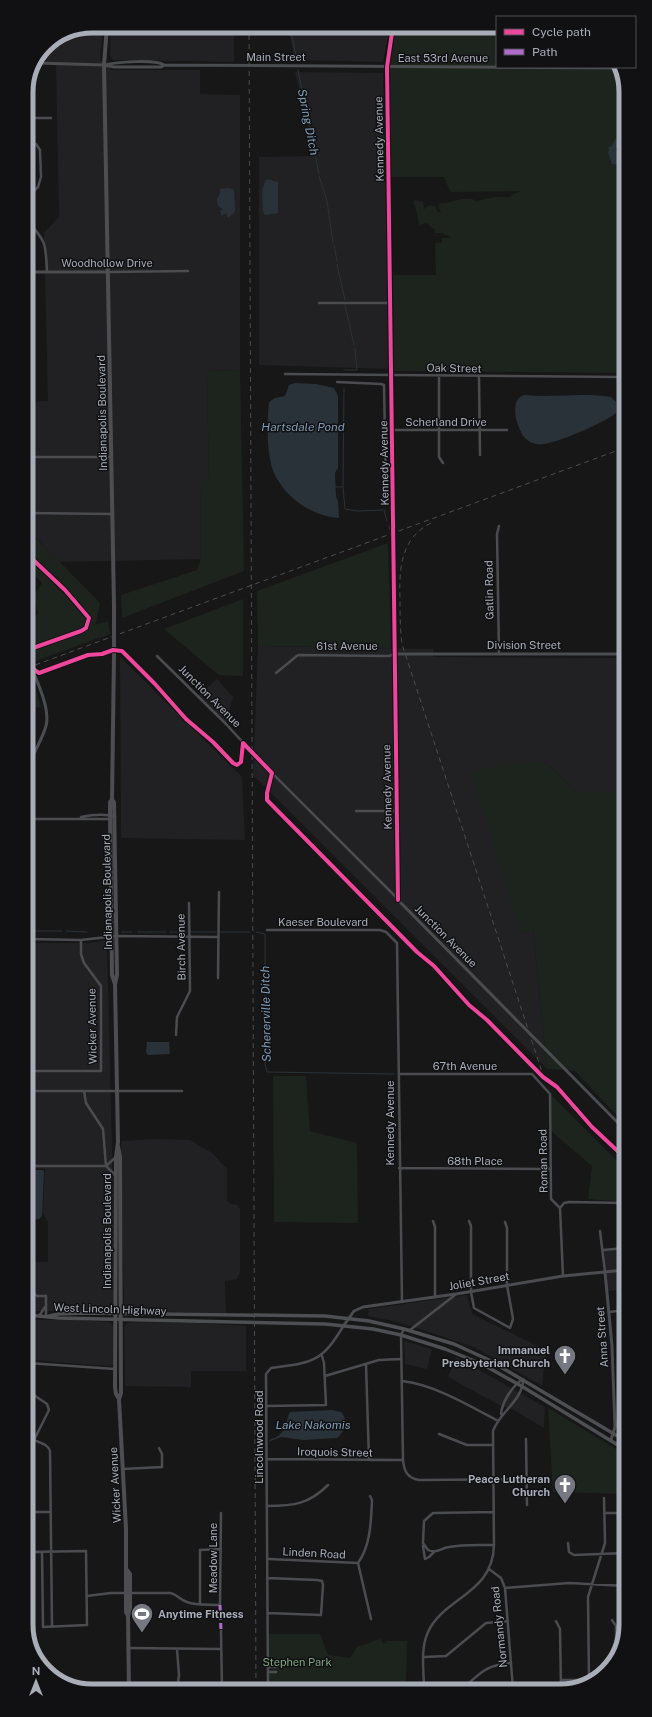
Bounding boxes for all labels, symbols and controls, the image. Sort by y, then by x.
legend [496,16,636,68]
text: Cycle path [532,25,591,39]
text: Path [532,45,558,59]
street label: Main Street [246,51,306,63]
street label: East 53rd Avenue [398,52,488,64]
water label: Spring Ditch [295,88,321,157]
street label: Kennedy Avenue [372,96,386,182]
street label: Woodhollow Drive [61,257,153,269]
street label: Indianapolis Boulevard [95,355,109,471]
street label: Oak Street [426,362,482,374]
street label: Scherland Drive [405,416,487,428]
water label: Hartsdale Pond [261,420,345,434]
street label: Kennedy Avenue [377,420,391,506]
street label: Gatlin Road [482,560,496,620]
street label: Division Street [487,639,561,651]
street label: 61st Avenue [316,640,378,652]
street label: Junction Avenue [176,662,244,730]
street label: Kennedy Avenue [380,744,394,830]
street label: Indianapolis Boulevard [100,834,114,950]
street label: Junction Avenue [412,902,480,970]
street label: Birch Avenue [174,913,188,981]
street label: Kaeser Boulevard [278,916,368,928]
water label: Schererville Ditch [258,966,274,1062]
street label: Wicker Avenue [85,988,99,1064]
street label: 67th Avenue [433,1060,497,1072]
street label: Kennedy Avenue [384,1080,396,1166]
street label: Roman Road [536,1129,550,1193]
street label: 68th Place [447,1155,503,1167]
street label: Indianapolis Boulevard [101,1173,113,1289]
street label: Joliet Street [448,1270,510,1292]
street label: West Lincoln Highway [53,1301,167,1317]
street label: Anna Street [594,1306,610,1368]
church icon: Immanuel Presbyterian Church [552,1343,578,1376]
place label: Immanuel Presbyterian Church [442,1344,550,1369]
street label: Lincolnwood Road [253,1390,265,1484]
water label: Lake Nakomis [275,1418,351,1432]
street label: Iroquois Street [297,1445,373,1459]
street label: Wicker Avenue [107,1447,123,1523]
church icon: Peace Lutheran Church [552,1472,578,1505]
place label: Peace Lutheran Church [468,1473,550,1498]
street label: Meadow Lane [207,1523,219,1593]
street label: Linden Road [282,1545,346,1561]
street label: Normandy Road [489,1586,509,1668]
sports icon: Anytime Fitness [129,1601,155,1634]
place label: Anytime Fitness [158,1608,244,1620]
park label: Stephen Park [262,1656,332,1668]
north arrow [16,1661,56,1701]
text: N [32,1665,40,1677]

